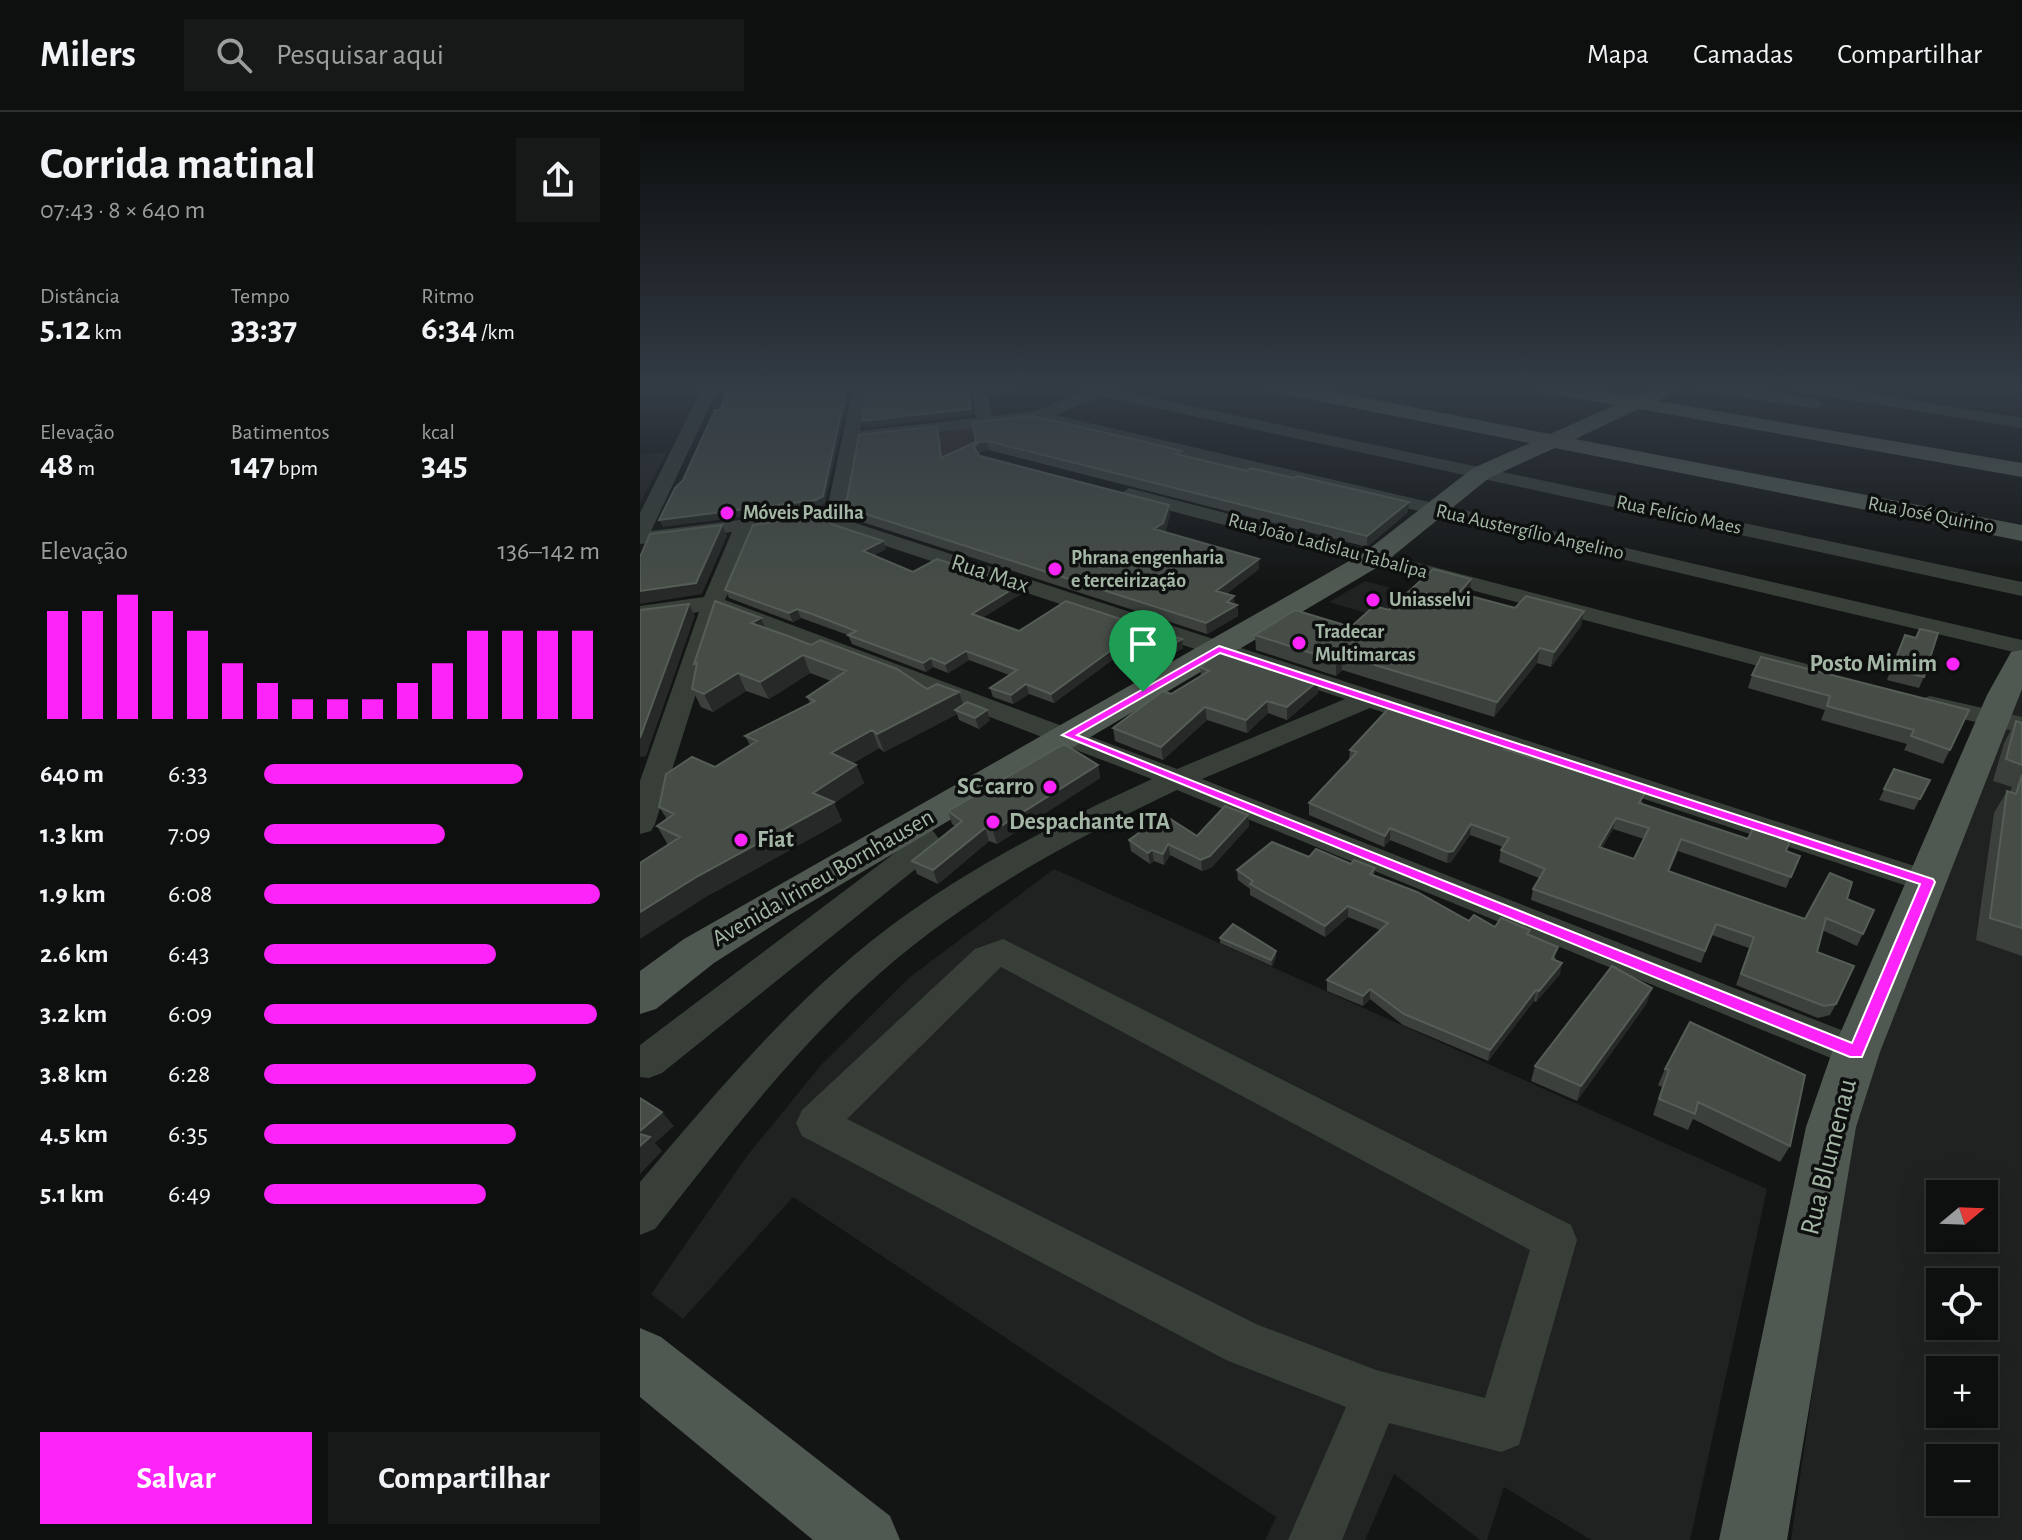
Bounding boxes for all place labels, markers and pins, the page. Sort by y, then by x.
place label: Móveis Padilha [743,503,864,523]
marker: Móveis Padilha [718,504,736,522]
place label: Phrana engenharia e terceirização [1071,548,1224,591]
marker: Phrana engenharia e terceirização [1046,560,1064,578]
place label: Uniasselvi [1389,590,1471,610]
marker: Uniasselvi [1364,591,1382,609]
pin [1109,610,1177,692]
place label: Tradecar Multimarcas [1315,622,1416,665]
marker: Tradecar Multimarcas [1290,634,1308,652]
place label: Posto Mimim [1810,652,1937,676]
marker: Posto Mimim [1944,655,1962,673]
place label: SC carro [957,775,1034,799]
marker: SC carro [1041,778,1059,796]
place label: Despachante ITA [1009,810,1171,834]
marker: Despachante ITA [984,813,1002,831]
place label: Fiat [757,828,794,852]
marker: Fiat [732,831,750,849]

